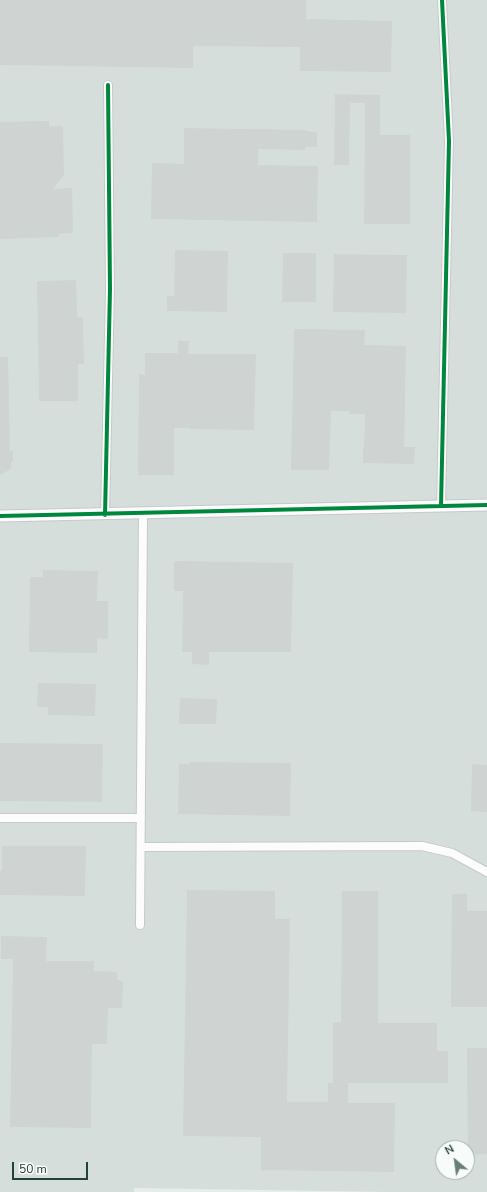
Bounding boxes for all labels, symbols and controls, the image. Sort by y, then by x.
north arrow [435,1140,475,1180]
text: N [442,1141,457,1159]
scale bar [14,1154,90,1180]
text: 50 m [19,1161,47,1177]

